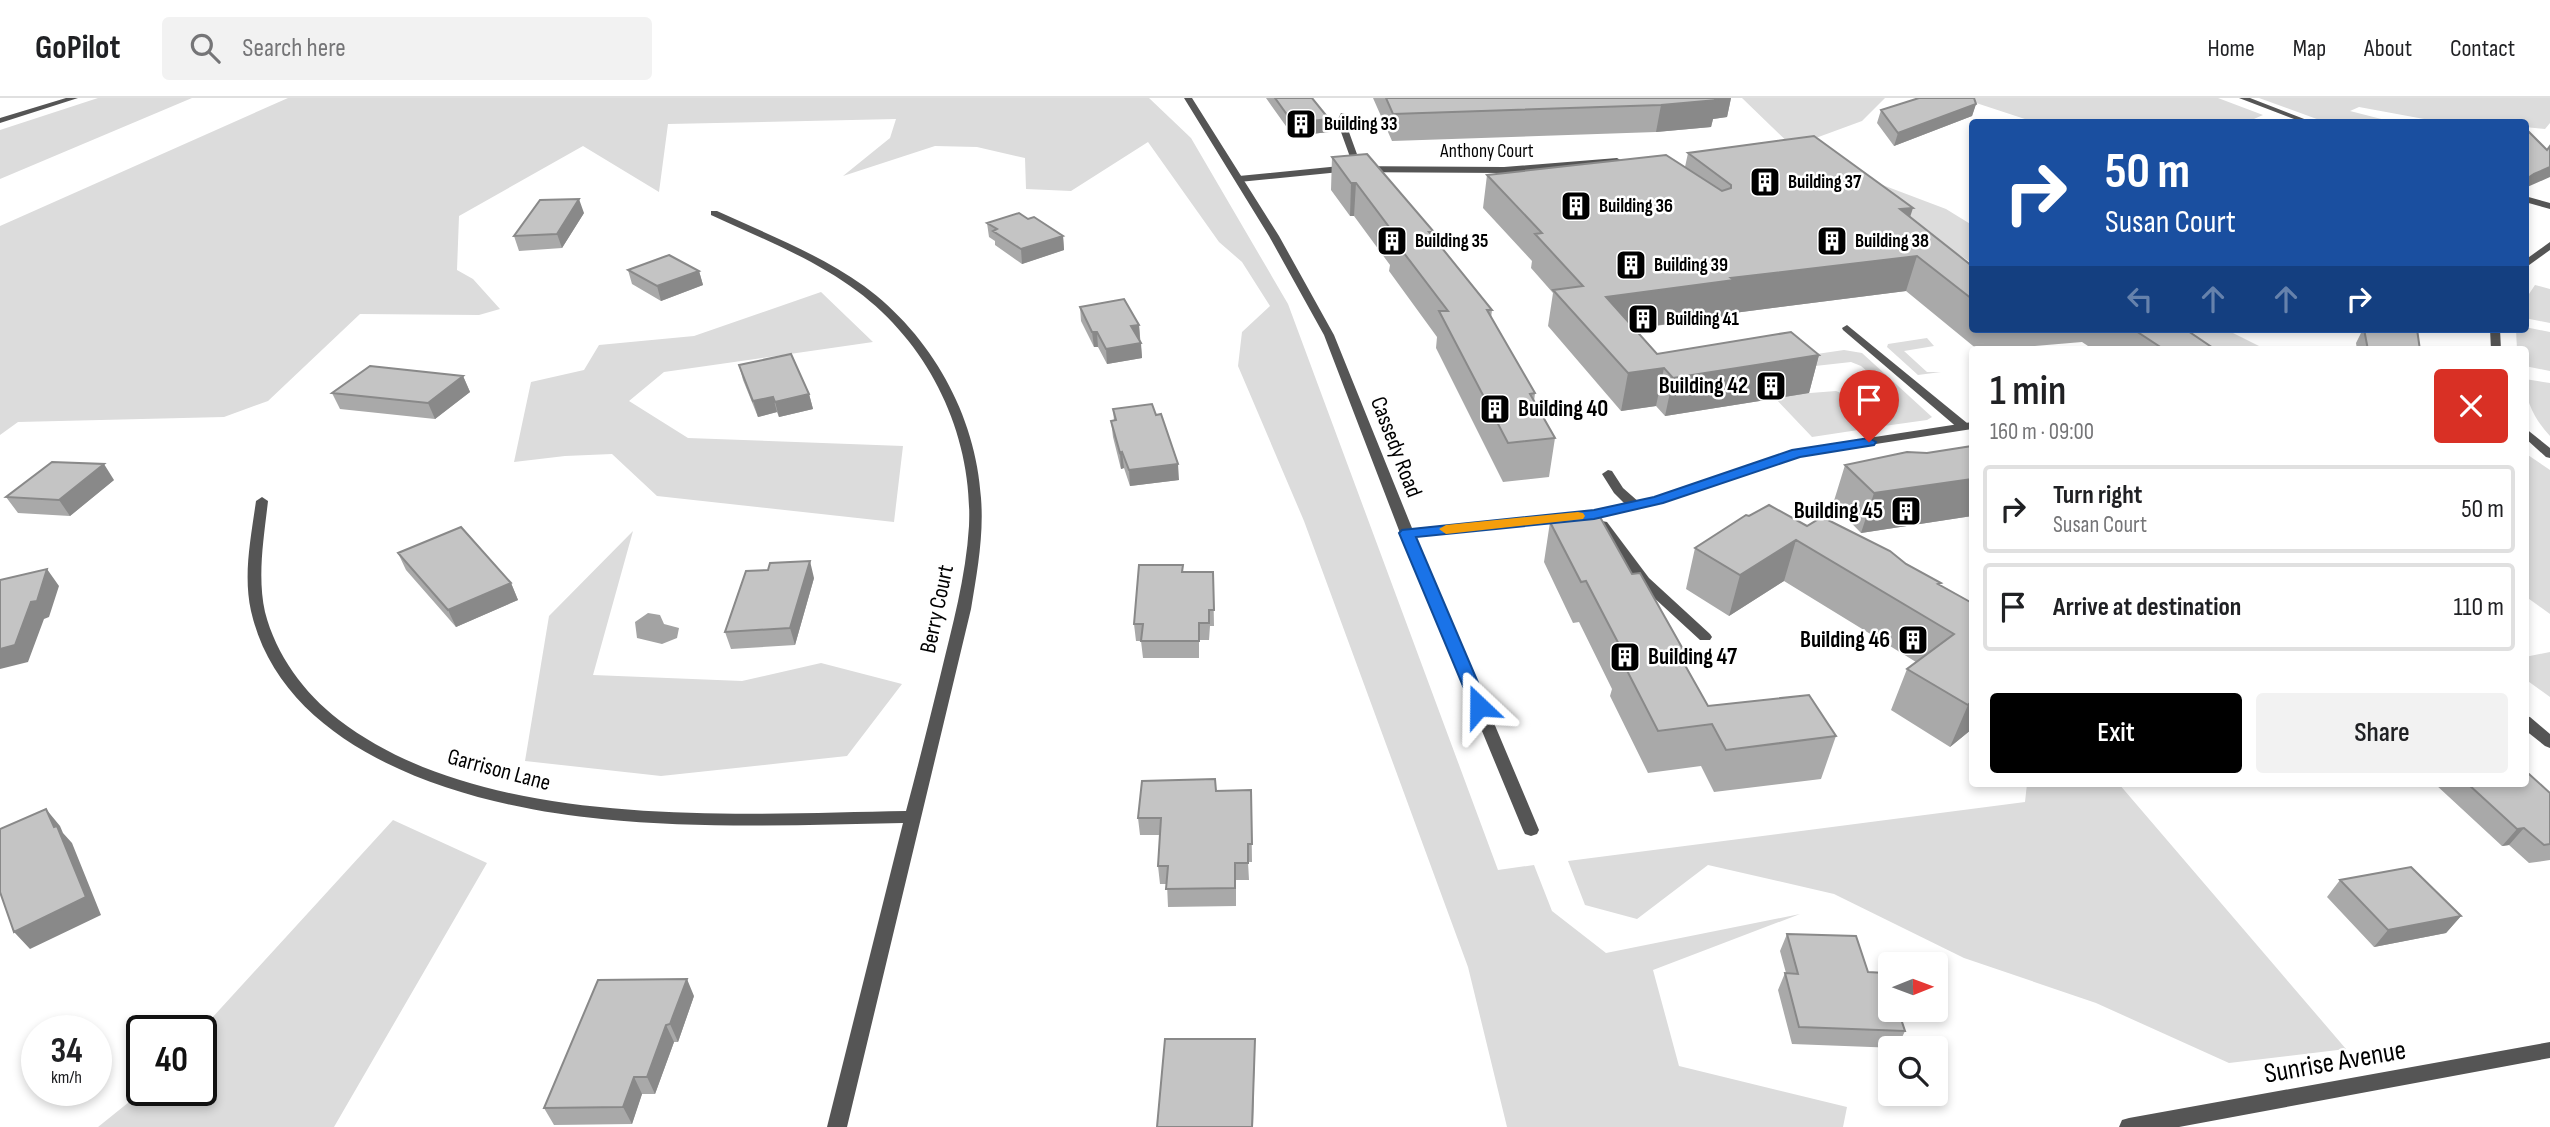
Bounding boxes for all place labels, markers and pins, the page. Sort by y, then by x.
building icon: Building 33 [1284,107,1318,141]
place label: Building 33 [1324,113,1398,136]
building icon: Building 37 [1748,165,1782,199]
place label: Building 37 [1788,171,1862,194]
building icon: Building 36 [1559,189,1593,223]
place label: Building 36 [1599,195,1673,218]
building icon: Building 35 [1375,224,1409,258]
building icon: Building 38 [1815,224,1849,258]
place label: Building 35 [1415,230,1488,253]
place label: Building 38 [1855,230,1929,253]
building icon: Building 39 [1614,248,1648,282]
place label: Building 39 [1654,254,1728,277]
building icon: Building 41 [1626,302,1660,336]
place label: Building 41 [1666,308,1739,331]
building icon: Building 42 [1754,369,1788,403]
pin [1839,370,1899,442]
place label: Building 42 [1659,372,1748,400]
building icon: Building 40 [1478,392,1512,426]
place label: Building 40 [1518,395,1608,423]
building icon: Building 45 [1889,494,1923,528]
place label: Building 45 [1794,497,1883,525]
building icon: Building 46 [1896,623,1930,657]
place label: Building 46 [1800,626,1890,654]
building icon: Building 47 [1608,640,1642,674]
place label: Building 47 [1648,643,1737,671]

